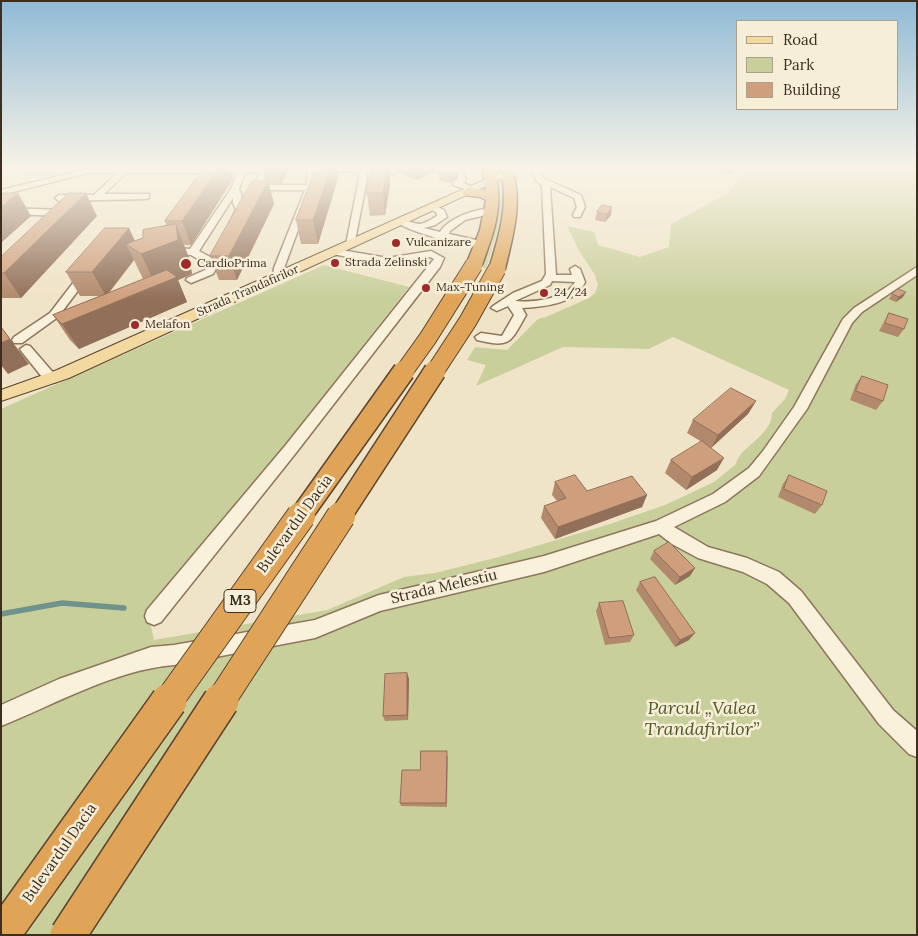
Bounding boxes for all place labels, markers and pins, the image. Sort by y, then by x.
place label: Vulcanizare [406,236,471,250]
marker: Vulcanizare [390,237,402,249]
place label: Strada Zelinski [345,256,427,270]
marker: CardioPrima [179,257,193,271]
place label: CardioPrima [197,257,267,271]
marker: Strada Zelinski [329,257,341,269]
place label: Max-Tuning [436,281,504,295]
marker: Max-Tuning [420,282,432,294]
place label: 24/24 [554,286,587,300]
marker: 24/24 [538,287,550,299]
place label: Melafon [145,318,190,332]
marker: Melafon [129,319,141,331]

